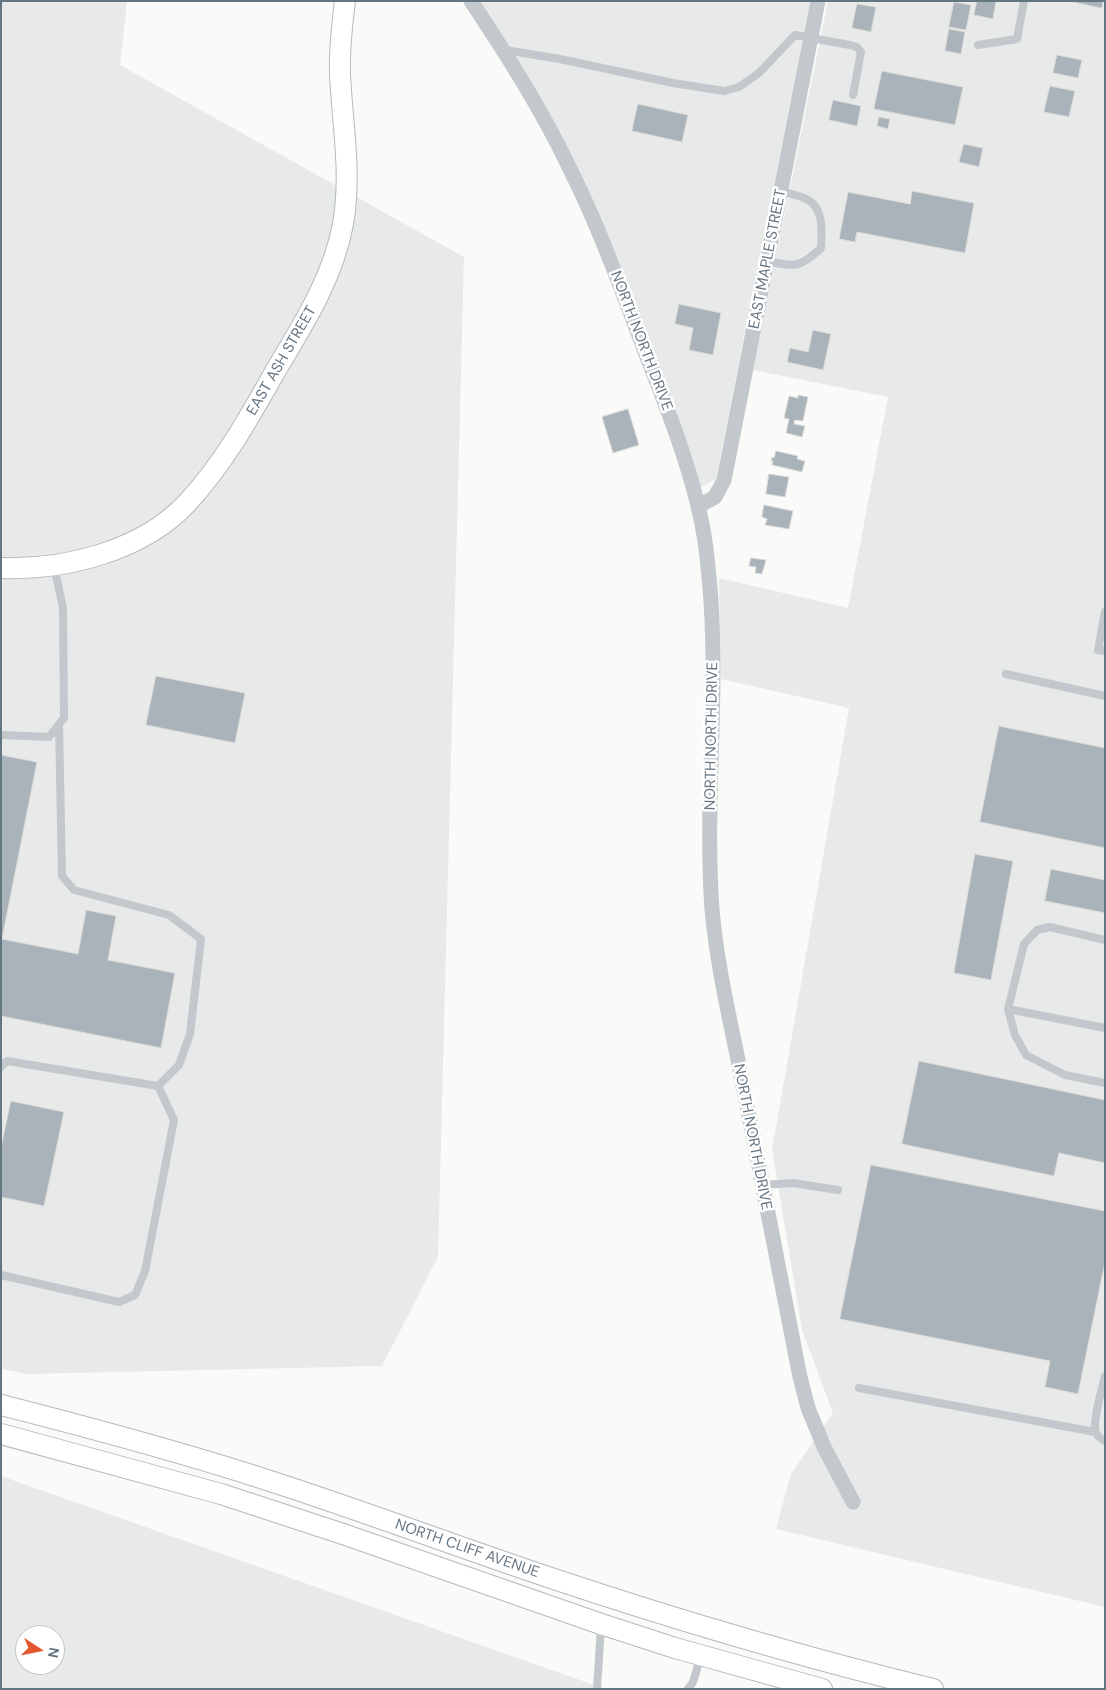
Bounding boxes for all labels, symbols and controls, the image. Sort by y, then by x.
street label: EAST MAPLE STREET [746,188,790,330]
street label: NORTH NORTH DRIVE [606,269,676,413]
street label: EAST ASH STREET [243,303,321,419]
street label: NORTH NORTH DRIVE [702,662,722,810]
street label: NORTH NORTH DRIVE [729,1063,775,1211]
street label: NORTH CLIFF AVENUE [392,1516,542,1582]
north arrow [15,1625,65,1675]
text: N [44,1646,64,1659]

